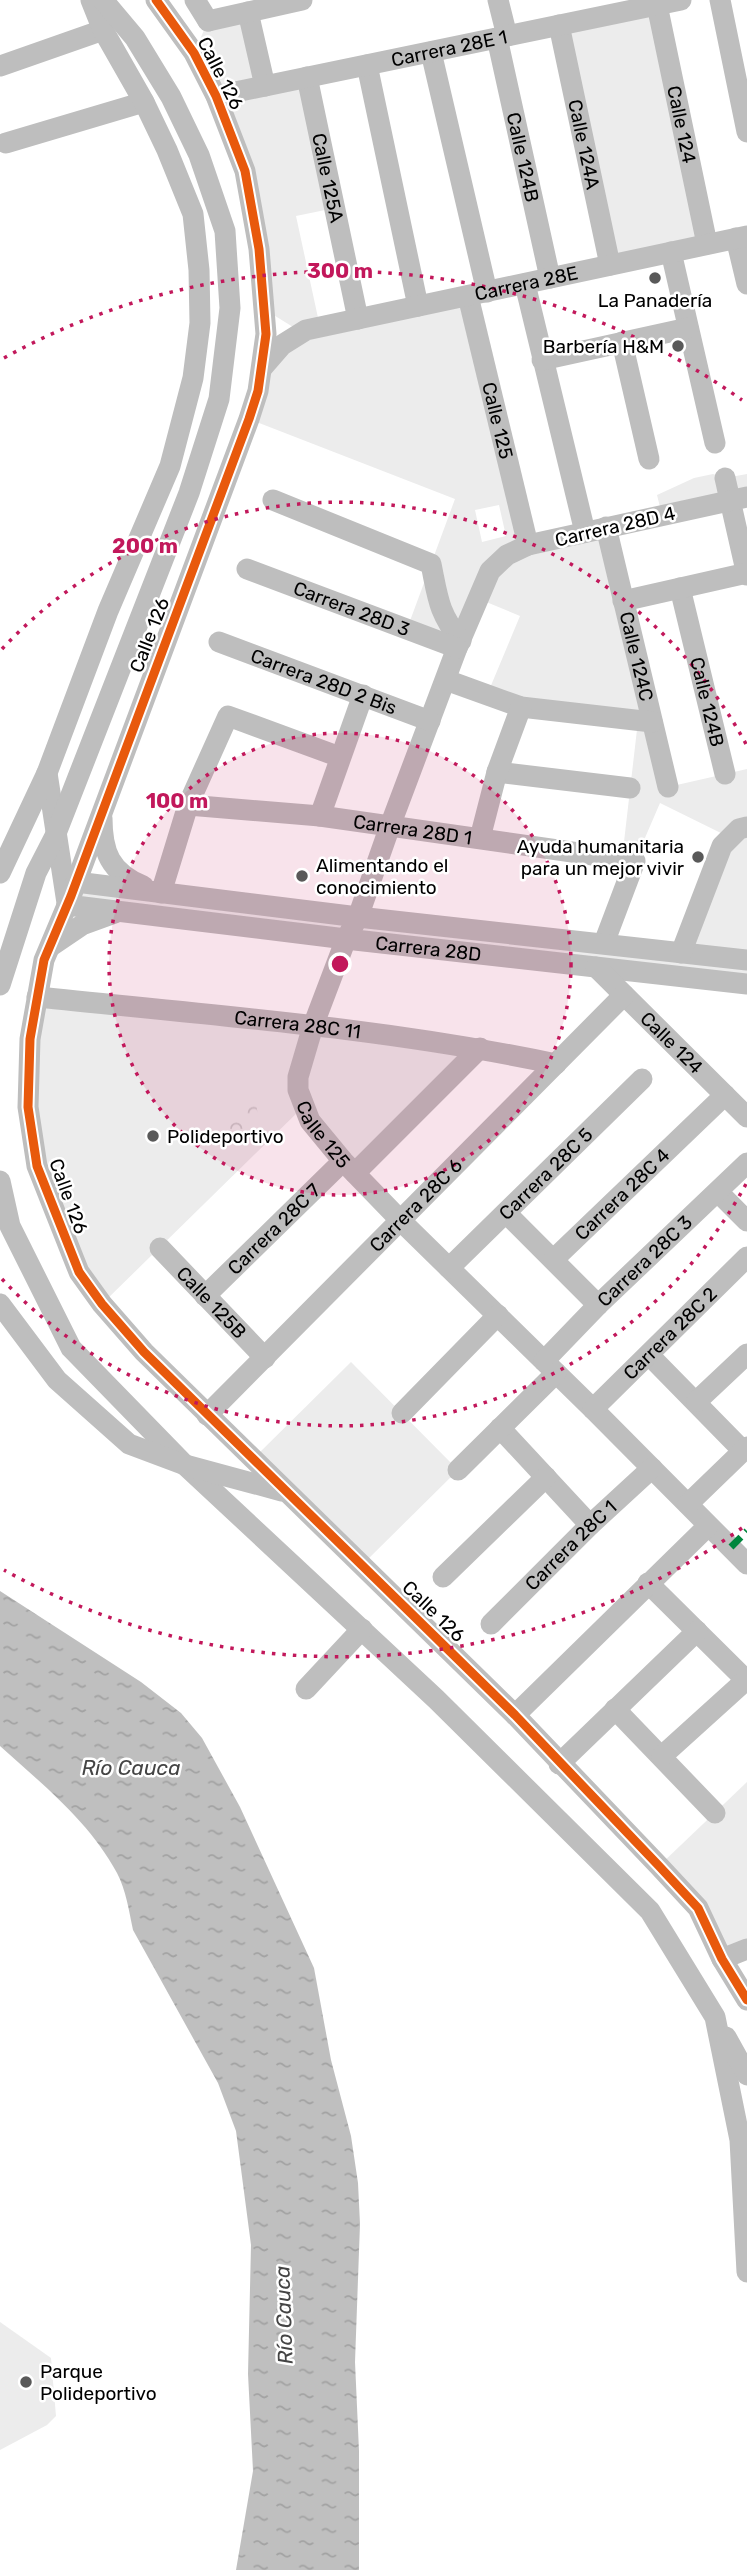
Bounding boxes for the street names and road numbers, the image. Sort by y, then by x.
street label: Carrera 28E 1 [389,25,509,72]
street label: Calle 126 [193,33,249,113]
street label: Calle 124 [662,84,701,166]
street label: Calle 124A [563,97,605,192]
street label: Calle 124B [502,110,544,204]
street label: Calle 125A [307,131,348,225]
street label: Carrera 28E [473,261,580,306]
street label: Calle 125 [477,380,518,461]
street label: Carrera 28D 4 [553,501,678,552]
street label: Carrera 28D 3 [290,577,413,641]
street label: Calle 126 [125,594,174,676]
street label: Calle 124C [615,609,658,704]
street label: Carrera 28D 2 Bis [248,644,400,720]
street label: Calle 124B [685,655,729,749]
street label: Carrera 28D 1 [352,810,473,850]
street label: Carrera 28D [374,931,483,966]
street label: Carrera 28C 11 [233,1006,362,1043]
street label: Calle 124 [636,1007,708,1079]
street label: Calle 125 [291,1098,355,1173]
street label: Carrera 28C 5 [494,1123,597,1225]
street label: Carrera 28C 4 [570,1143,675,1245]
street label: Carrera 28C 6 [365,1154,467,1257]
street label: Calle 126 [44,1155,93,1237]
street label: Carrera 28C 7 [223,1179,325,1280]
street label: Carrera 28C 3 [593,1211,697,1312]
street label: Calle 125B [172,1262,251,1343]
street label: Carrera 28C 2 [619,1282,722,1385]
street label: Carrera 28C 1 [520,1496,621,1595]
street label: Calle 126 [397,1576,470,1647]

